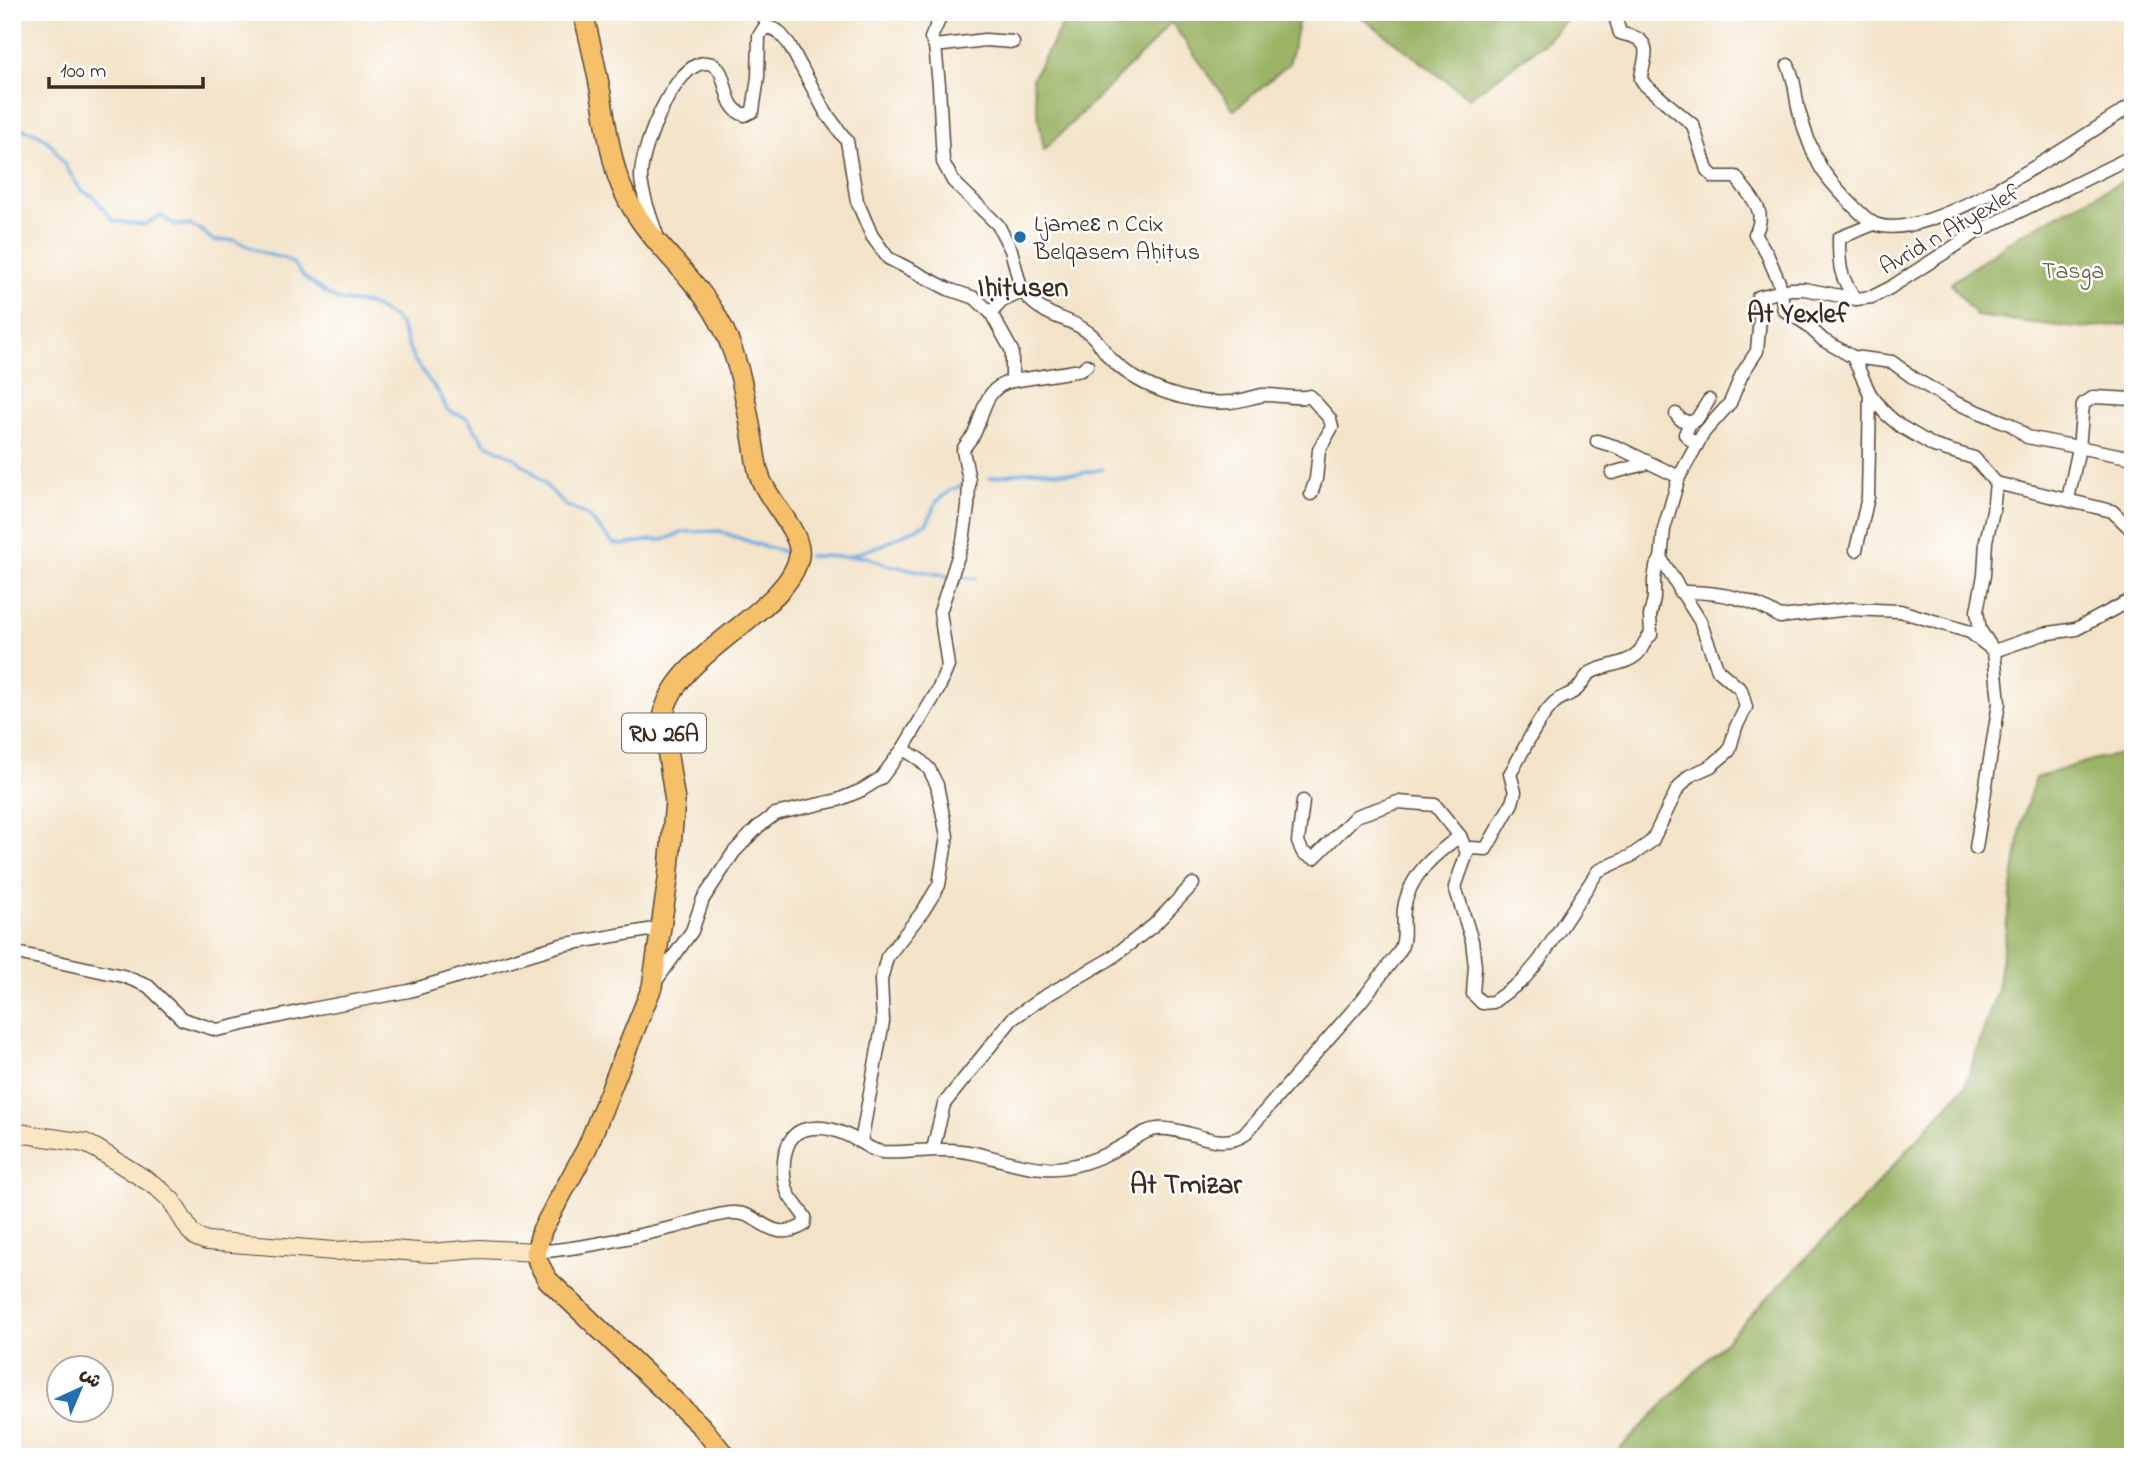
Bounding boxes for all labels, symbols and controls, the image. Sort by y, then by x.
scale bar [49,46,203,90]
text: 100 m [60,57,106,87]
street label: Avrid n Atyexlef [1874,176,2028,286]
place label: Ljameɛ n Ccix Belqasem Aḥiṭus [1033,208,1200,271]
marker: Ljameɛ n Ccix Belqasem Aḥiṭus [1012,229,1028,245]
park label: Tasga [2042,255,2104,290]
district label: Iḥiṭusen [978,269,1069,310]
district label: At Yexlef [1747,295,1850,336]
road number: RN 26A [622,713,706,752]
district label: At Tmizar [1130,1166,1243,1207]
north arrow [46,1354,116,1424]
text: ش [73,1362,107,1396]

